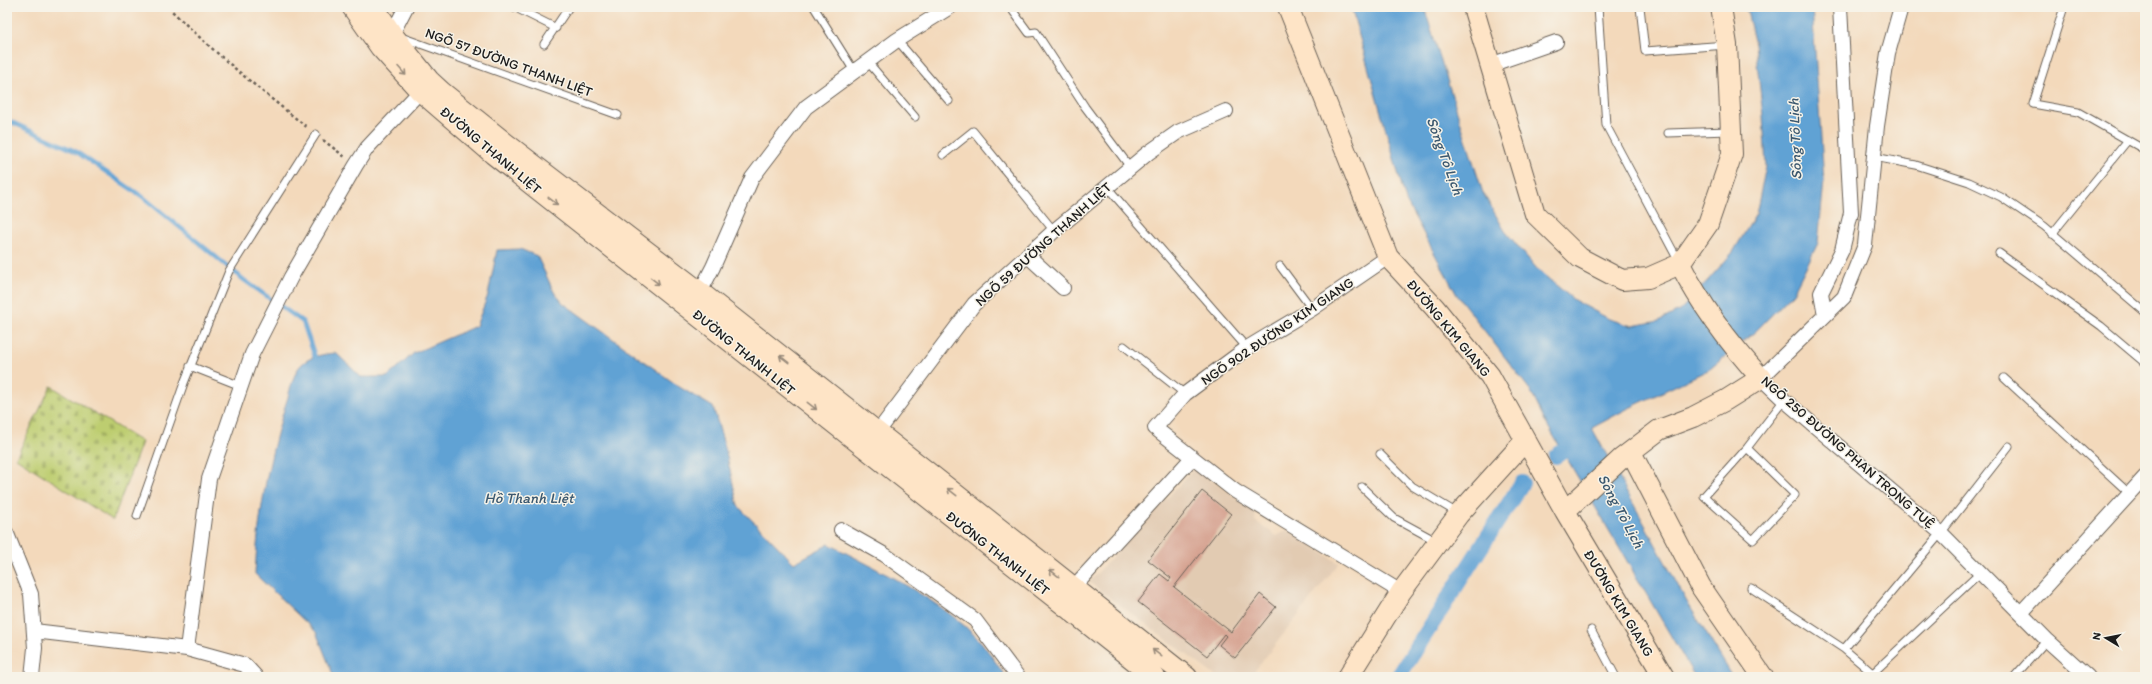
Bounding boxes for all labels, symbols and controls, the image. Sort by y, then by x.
street label: NGÕ 57 ĐƯỜNG THANH LIỆT [423,24,595,101]
one-way arrow [397,65,406,75]
water label: Sông Tô Lịch [1785,98,1805,180]
street label: ĐƯỜNG THANH LIỆT [437,103,545,198]
water label: Sông Tô Lịch [1423,115,1467,198]
street label: NGÕ 59 ĐƯỜNG THANH LIỆT [972,179,1115,310]
one-way arrow [548,197,559,205]
street label: NGÕ 902 ĐƯỜNG KIM GIANG [1198,274,1357,389]
street label: ĐƯỜNG KIM GIANG [1403,276,1494,380]
one-way arrow [650,277,661,286]
street label: ĐƯỜNG THANH LIỆT [689,306,799,399]
one-way arrow [779,355,790,364]
street label: NGÕ 250 ĐƯỜNG PHAN TRỌNG TUỆ [1758,372,1938,532]
one-way arrow [806,401,817,410]
water label: Sông Tô Lịch [1594,471,1648,551]
one-way arrow [947,488,958,496]
water label: Hồ Thanh Liệt [484,489,575,507]
street label: ĐƯỜNG THANH LIỆT [942,508,1053,599]
street label: ĐƯỜNG KIM GIANG [1580,547,1657,660]
one-way arrow [1049,568,1060,577]
north arrow [2086,618,2126,658]
text: N [2090,632,2104,641]
one-way arrow [1151,649,1162,657]

